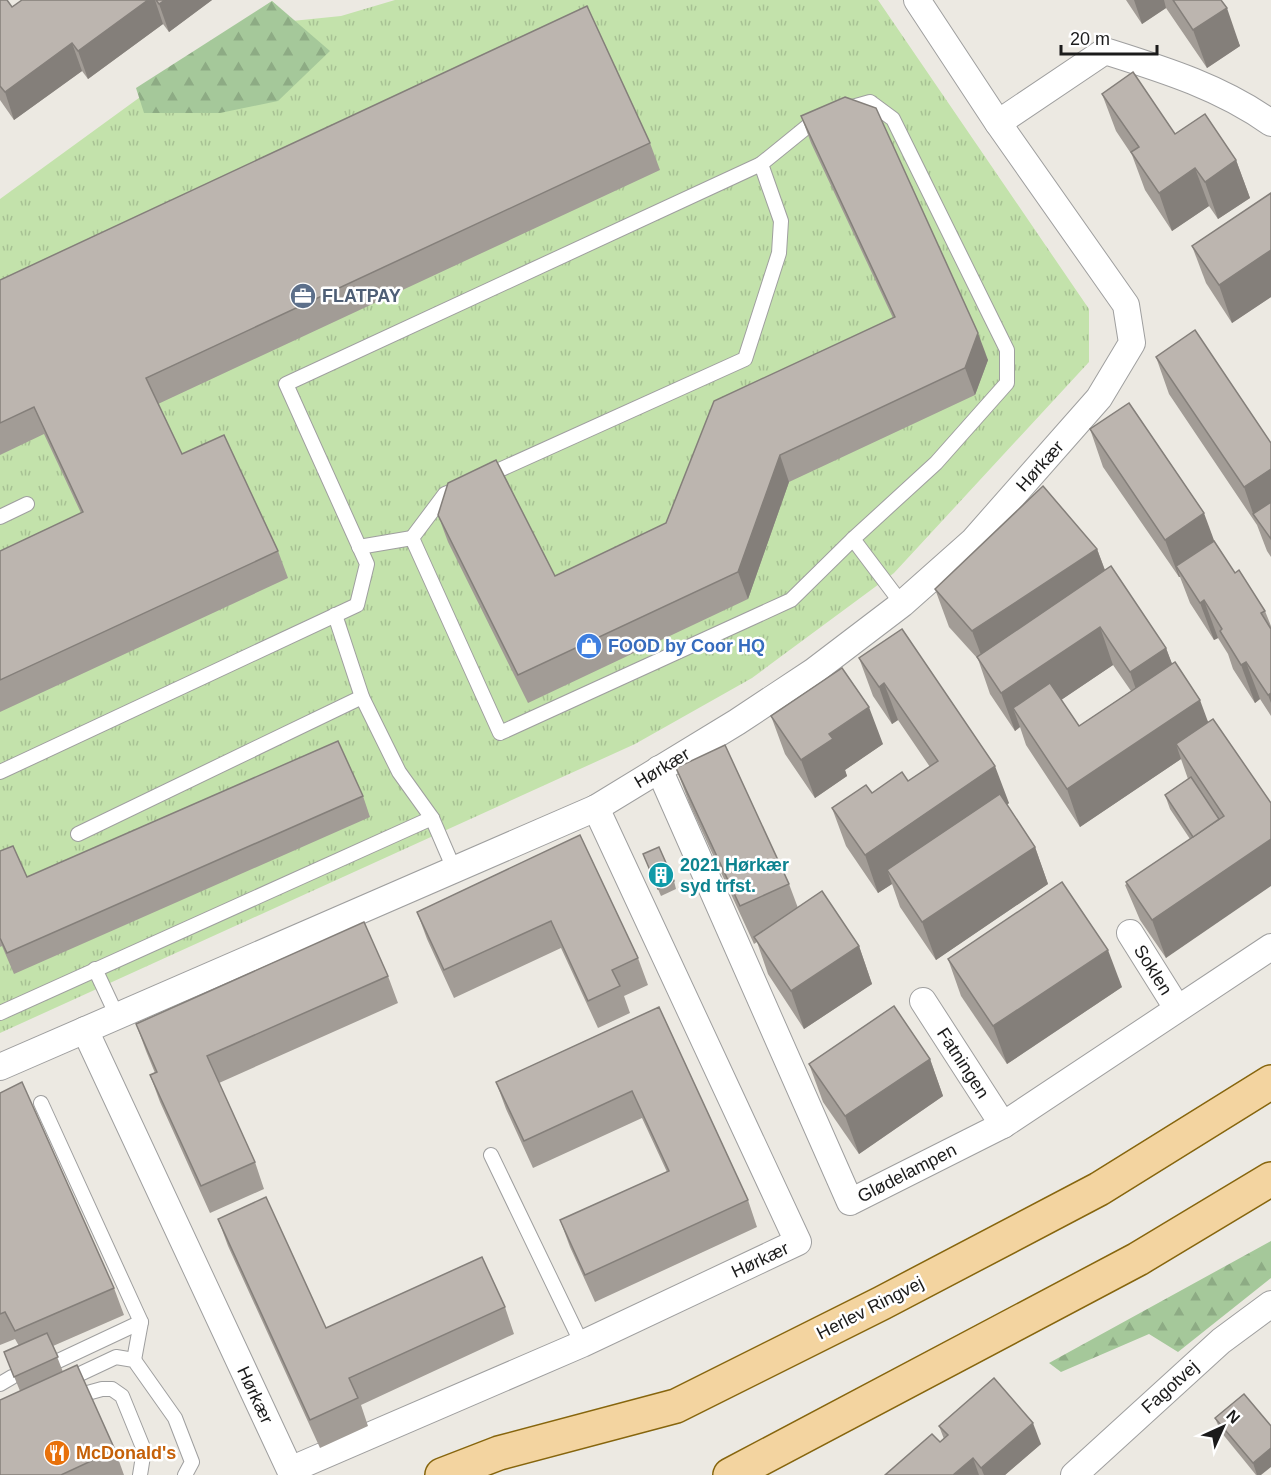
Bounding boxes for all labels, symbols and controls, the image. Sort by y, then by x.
scale bar [1061,18,1157,56]
text: 20 m [1070,29,1110,49]
office icon: FLATPAY [288,281,318,311]
place label: FLATPAY [322,286,401,306]
street label: Hørkær [1012,437,1068,495]
shop icon: FOOD by Coor HQ [574,631,604,661]
place label: FOOD by Coor HQ [608,636,765,656]
street label: Hørkær [631,744,693,792]
place label: 2021 Hørkær syd trfst. [680,855,789,896]
building icon: 2021 Hørkær syd trfst. [646,860,676,890]
street label: Soklen [1130,941,1176,999]
street label: Fatningen [933,1024,993,1102]
street label: Glødelampen [854,1140,960,1206]
street label: Hørkær [728,1238,792,1282]
street label: Herlev Ringvej [813,1273,927,1343]
street label: Fagotvej [1138,1356,1202,1418]
street label: Hørkær [233,1363,277,1427]
north arrow [1193,1397,1253,1457]
text: N [1223,1407,1243,1427]
restaurant icon: McDonald's [42,1438,72,1468]
place label: McDonald's [76,1443,176,1463]

